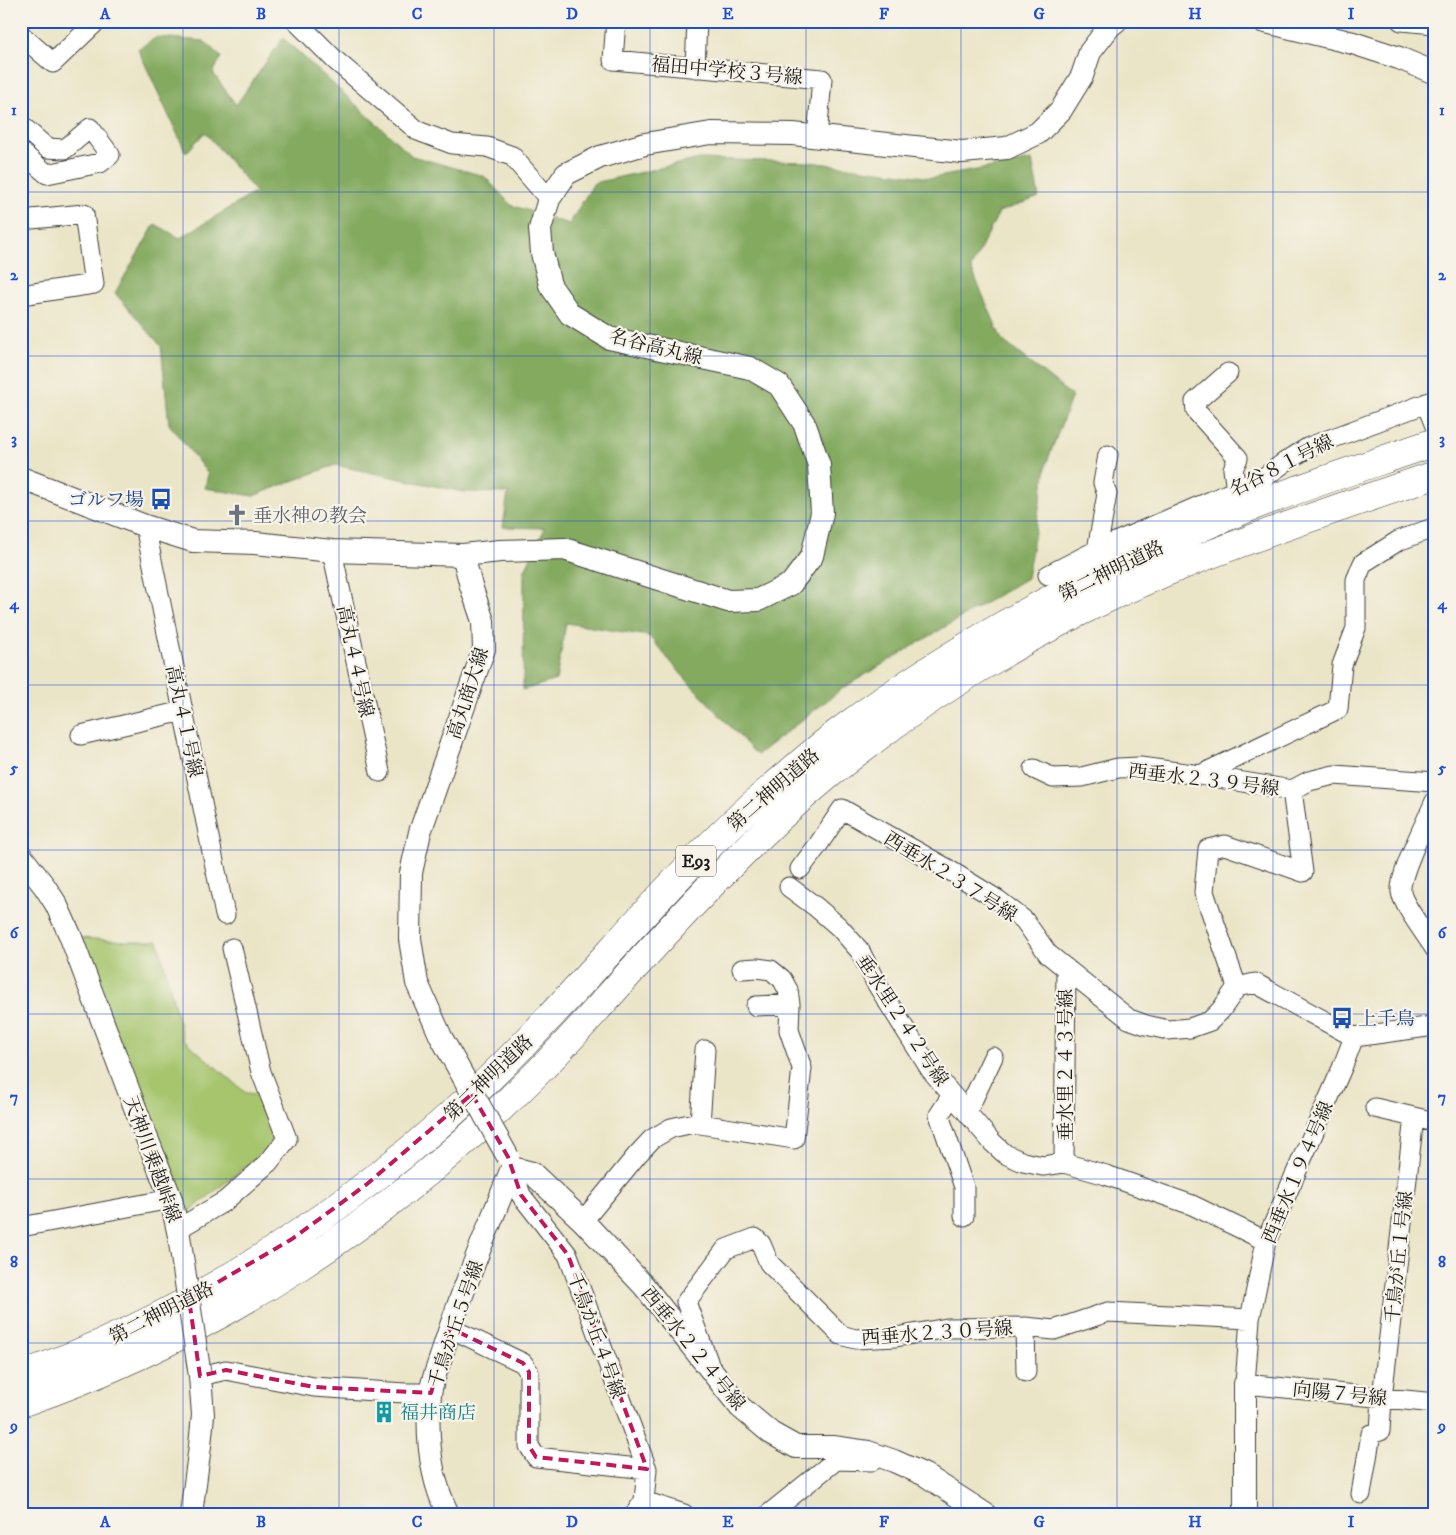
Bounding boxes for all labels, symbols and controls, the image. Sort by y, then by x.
text: A [99,4,111,24]
text: B [256,4,266,24]
text: C [412,4,422,24]
text: D [566,4,578,24]
text: E [722,4,734,24]
text: F [879,4,889,24]
text: G [1033,4,1045,24]
text: H [1188,4,1202,24]
text: I [1348,4,1355,24]
street label: 福田中学校３号線 [650,53,804,90]
text: 1 [11,100,17,120]
text: 1 [1439,100,1445,120]
text: 2 [10,265,19,285]
text: 2 [1438,265,1447,285]
street label: 名谷高丸線 [607,325,705,370]
text: 3 [11,429,17,449]
text: 3 [1439,429,1445,449]
street label: 名谷８１号線 [1226,430,1338,502]
bus stop icon: ゴルフ場 [148,486,174,512]
place label: ゴルフ場 [68,489,144,512]
church icon: 垂水神の教会 [224,502,250,528]
place label: 垂水神の教会 [253,505,367,528]
street label: 第二神明道路 [1055,536,1168,607]
text: 4 [8,594,19,614]
text: 4 [1436,594,1447,614]
street label: 高丸４４号線 [331,603,378,719]
street label: 高丸商大線 [443,645,494,742]
street label: 高丸４１号線 [160,663,207,779]
street label: 第二神明道路 [723,744,825,836]
text: 5 [9,758,18,778]
text: 5 [1437,758,1446,778]
street label: 西垂水２３９号線 [1127,760,1281,801]
street label: 西垂水２３７号線 [880,827,1021,927]
road number: E93 [676,846,716,876]
text: 6 [10,923,20,943]
text: 6 [1438,923,1448,943]
street label: 垂水里２４２号線 [851,951,953,1091]
street label: 垂水里２４３号線 [1055,989,1078,1141]
bus stop icon: 上千鳥 [1329,1005,1355,1031]
place label: 上千鳥 [1358,1008,1415,1031]
street label: 第二神明道路 [440,1030,538,1126]
text: 7 [10,1087,18,1107]
text: 7 [1438,1087,1446,1107]
street label: 天神川乗越峠線 [118,1093,185,1226]
street label: 西垂水１９４号線 [1258,1098,1339,1247]
street label: 千鳥が丘１号線 [1381,1190,1418,1325]
text: 8 [10,1252,18,1272]
text: 8 [1438,1252,1446,1272]
street label: 千鳥が丘５号線 [424,1258,489,1391]
street label: 千鳥が丘４号線 [562,1269,629,1402]
street label: 第二神明道路 [106,1277,218,1349]
street label: 西垂水２２４号線 [636,1283,750,1415]
street label: 西垂水２３０号線 [860,1317,1014,1350]
street label: 向陽７号線 [1291,1378,1388,1411]
building icon: 福井商店 [371,1399,397,1425]
place label: 福井商店 [400,1402,476,1425]
text: 9 [9,1416,18,1436]
text: 9 [1437,1416,1446,1436]
text: A [99,1512,111,1532]
text: B [256,1512,266,1532]
text: C [412,1512,422,1532]
text: D [566,1512,578,1532]
text: E [722,1512,734,1532]
text: F [879,1512,889,1532]
text: G [1033,1512,1045,1532]
text: H [1188,1512,1202,1532]
text: I [1348,1512,1355,1532]

